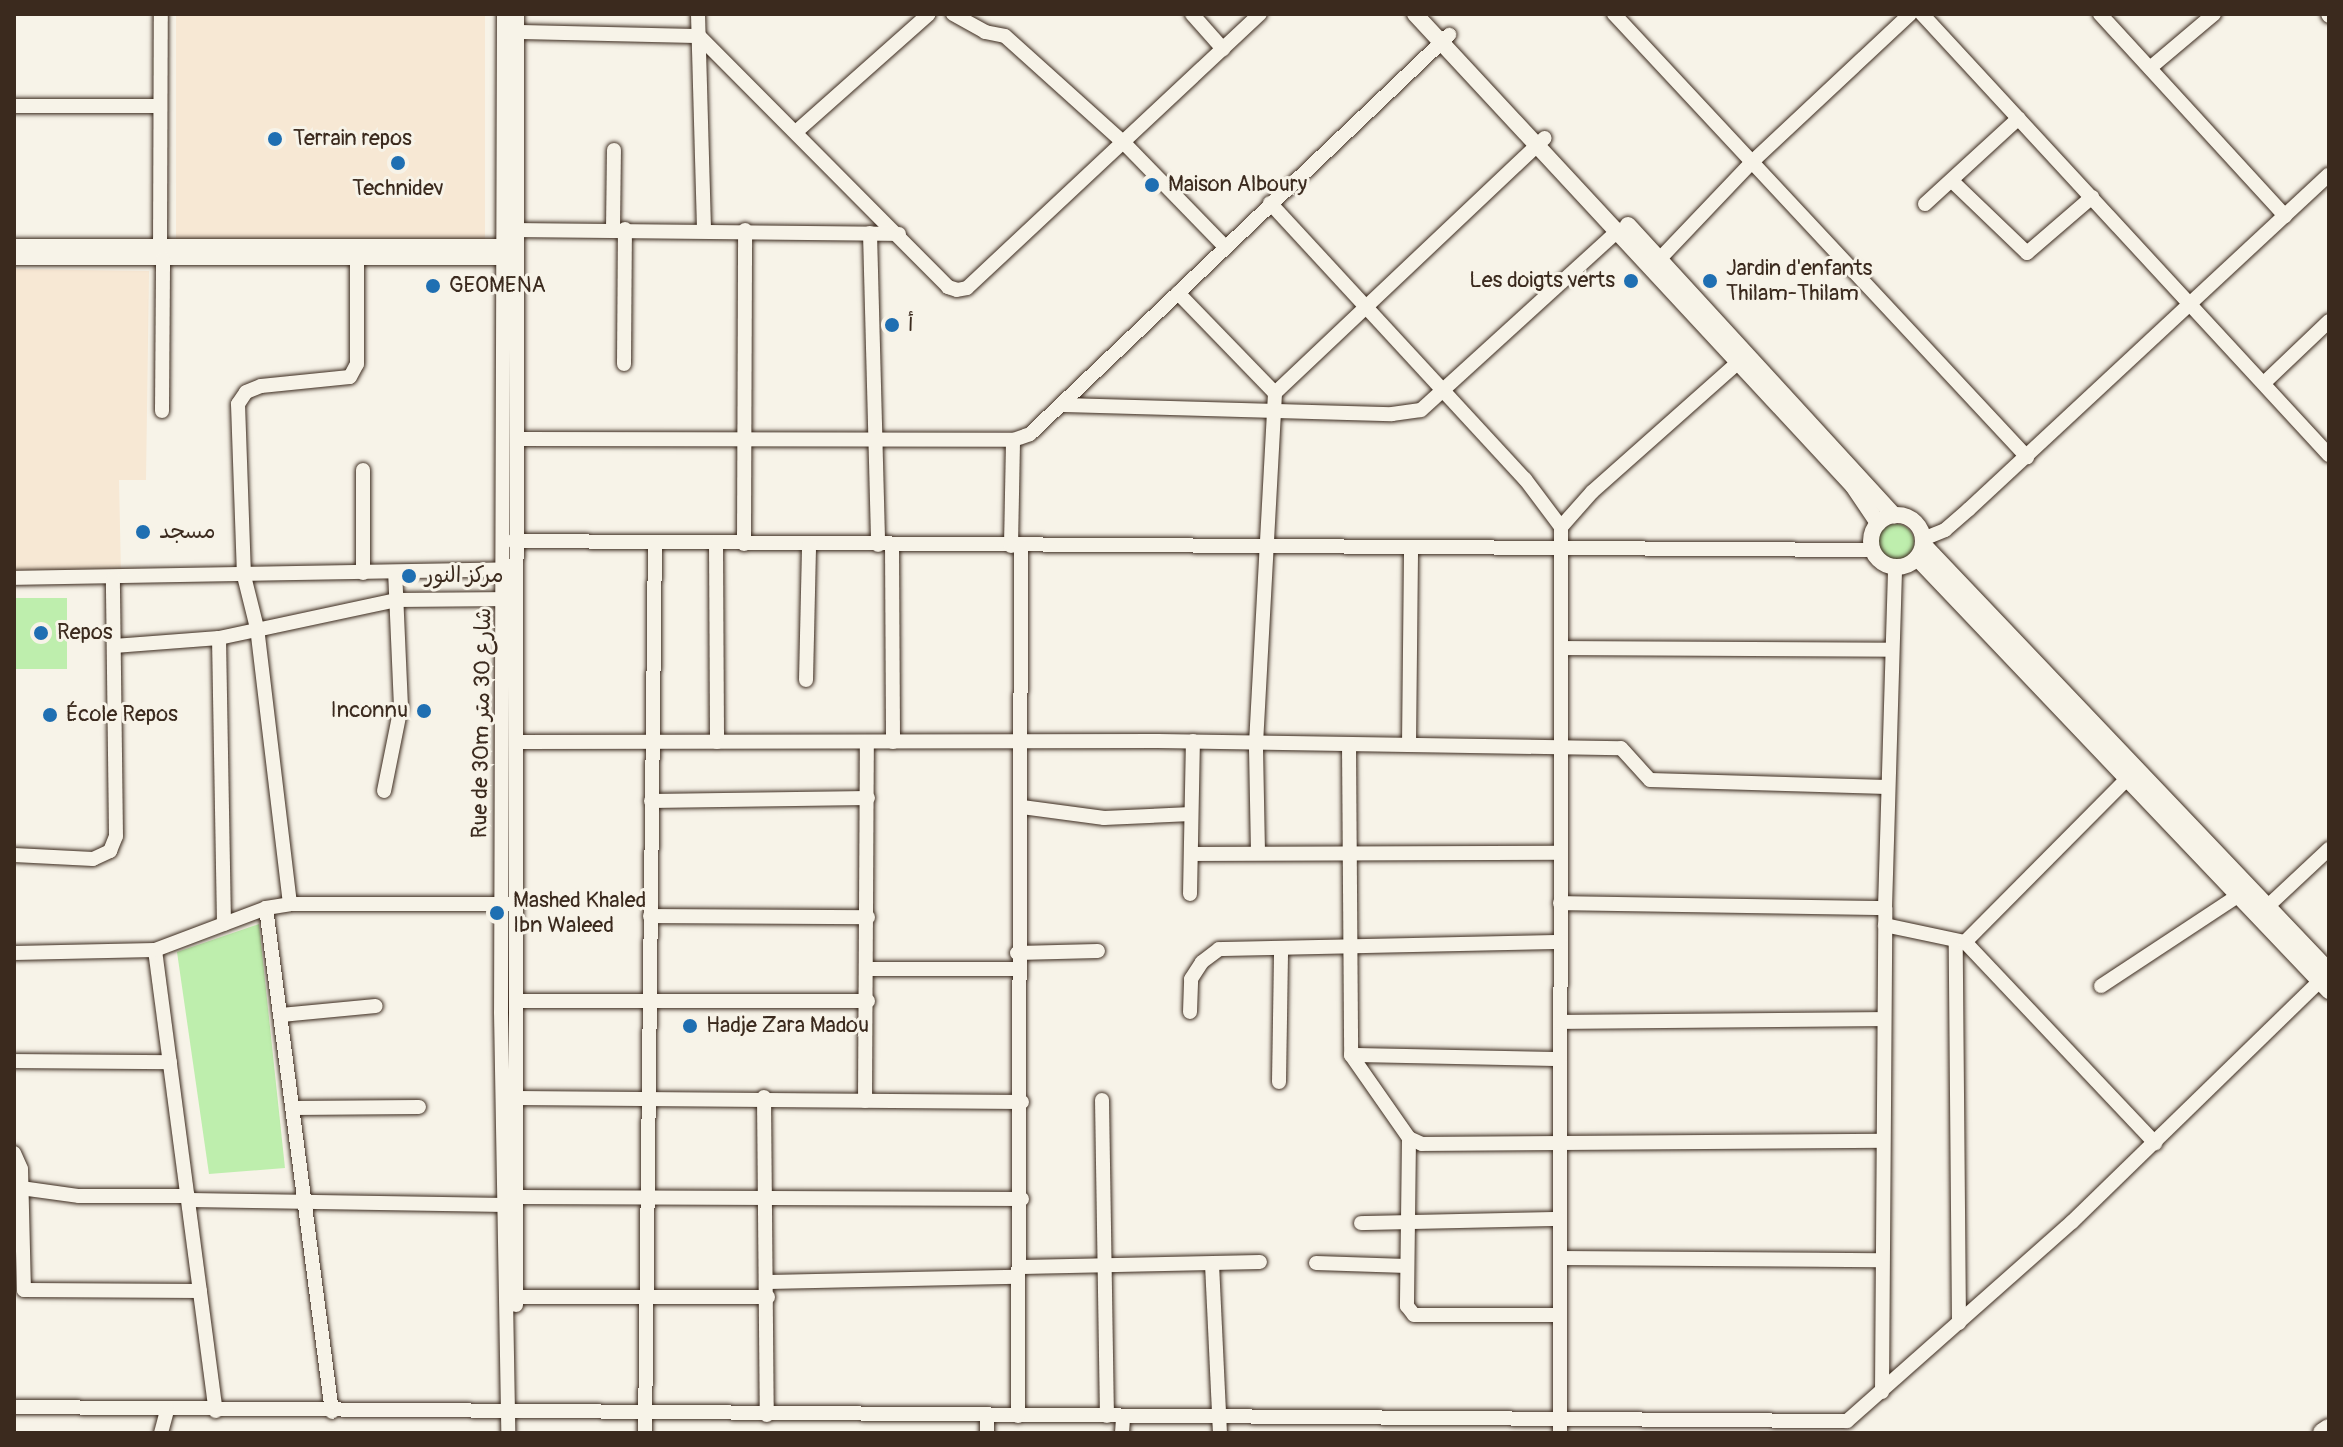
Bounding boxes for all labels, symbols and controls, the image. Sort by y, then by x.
place label: Terrain repos [293,126,412,152]
marker: Terrain repos [264,128,286,150]
marker: Technidev [389,154,407,172]
place label: Maison Alboury [1168,172,1307,198]
place label: Technidev [352,176,444,202]
marker: Maison Alboury [1143,176,1161,194]
place label: Jardin d'enfants Thilam-Thilam [1726,255,1872,306]
place label: Les doigts verts [1469,268,1615,294]
marker: Les doigts verts [1622,272,1640,290]
marker: Jardin d'enfants Thilam-Thilam [1701,272,1719,290]
place label: GEOMENA [449,273,546,299]
marker: GEOMENA [424,277,442,295]
place label: أ [908,312,913,338]
marker: أ [883,316,901,334]
place label: مسجد [159,519,215,545]
marker: مسجد [134,523,152,541]
place label: مركز النور [425,563,504,589]
marker: مركز النور [400,567,418,585]
street label: Rue de 30m شارع 30 متر [467,607,497,839]
place label: Repos [57,620,113,646]
marker: Repos [32,624,50,642]
place label: Inconnu [331,698,408,724]
place label: École Repos [66,702,178,728]
marker: Inconnu [415,702,433,720]
marker: École Repos [41,706,59,724]
place label: Mashed Khaled Ibn Waleed [513,887,646,938]
marker: Mashed Khaled Ibn Waleed [488,904,506,922]
place label: Hadje Zara Madou [706,1013,869,1039]
marker: Hadje Zara Madou [681,1017,699,1035]

